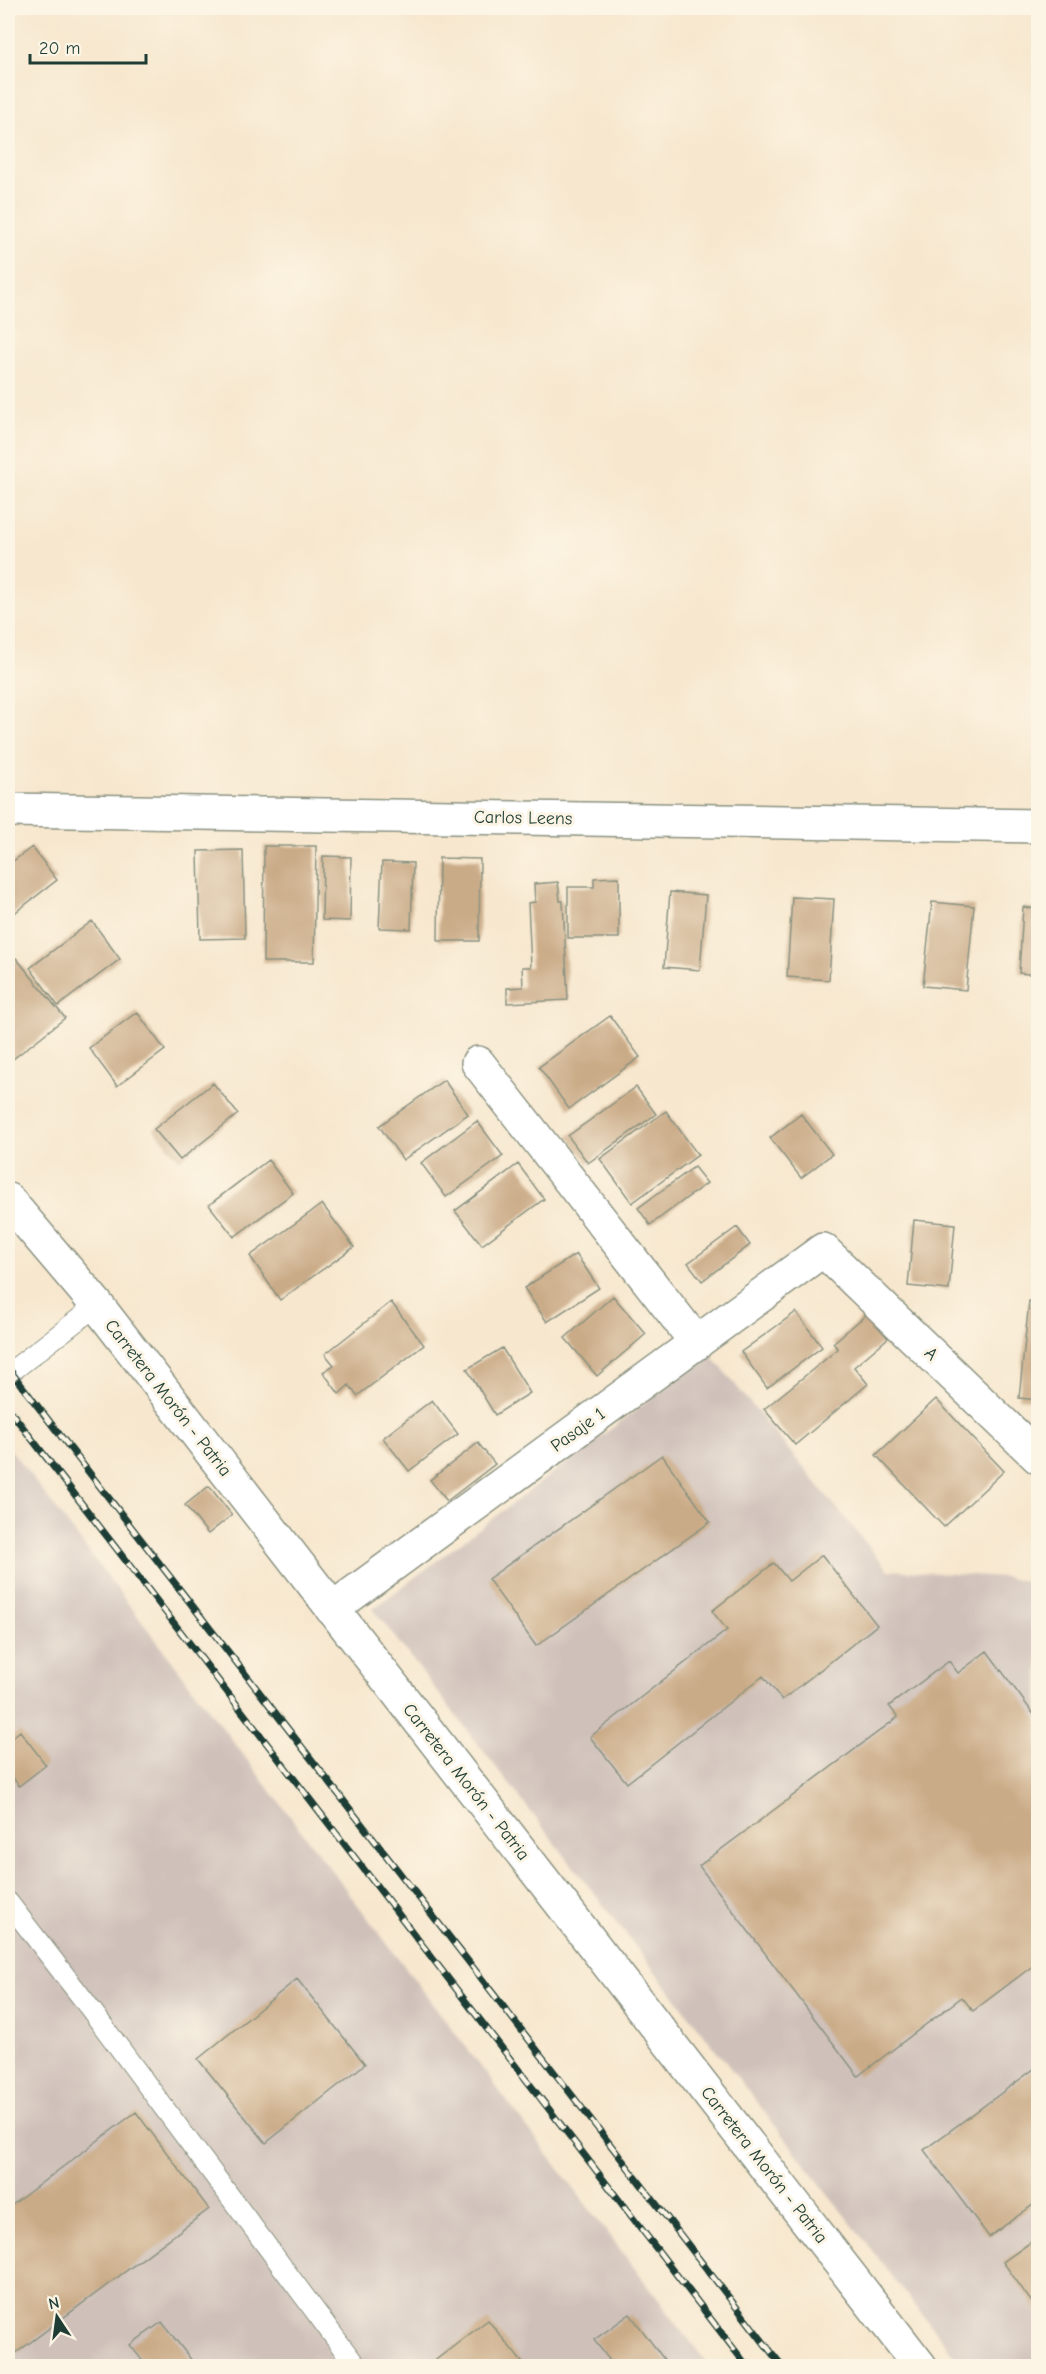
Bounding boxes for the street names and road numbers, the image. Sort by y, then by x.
street label: Carlos Leens [474,807,572,829]
street label: Carretera Morón - Patria [100,1315,236,1481]
street label: A [920,1343,942,1365]
street label: Pasaje 1 [547,1403,609,1457]
street label: Carretera Morón - Patria [398,1699,534,1865]
street label: Carretera Morón - Patria [696,2082,832,2248]

